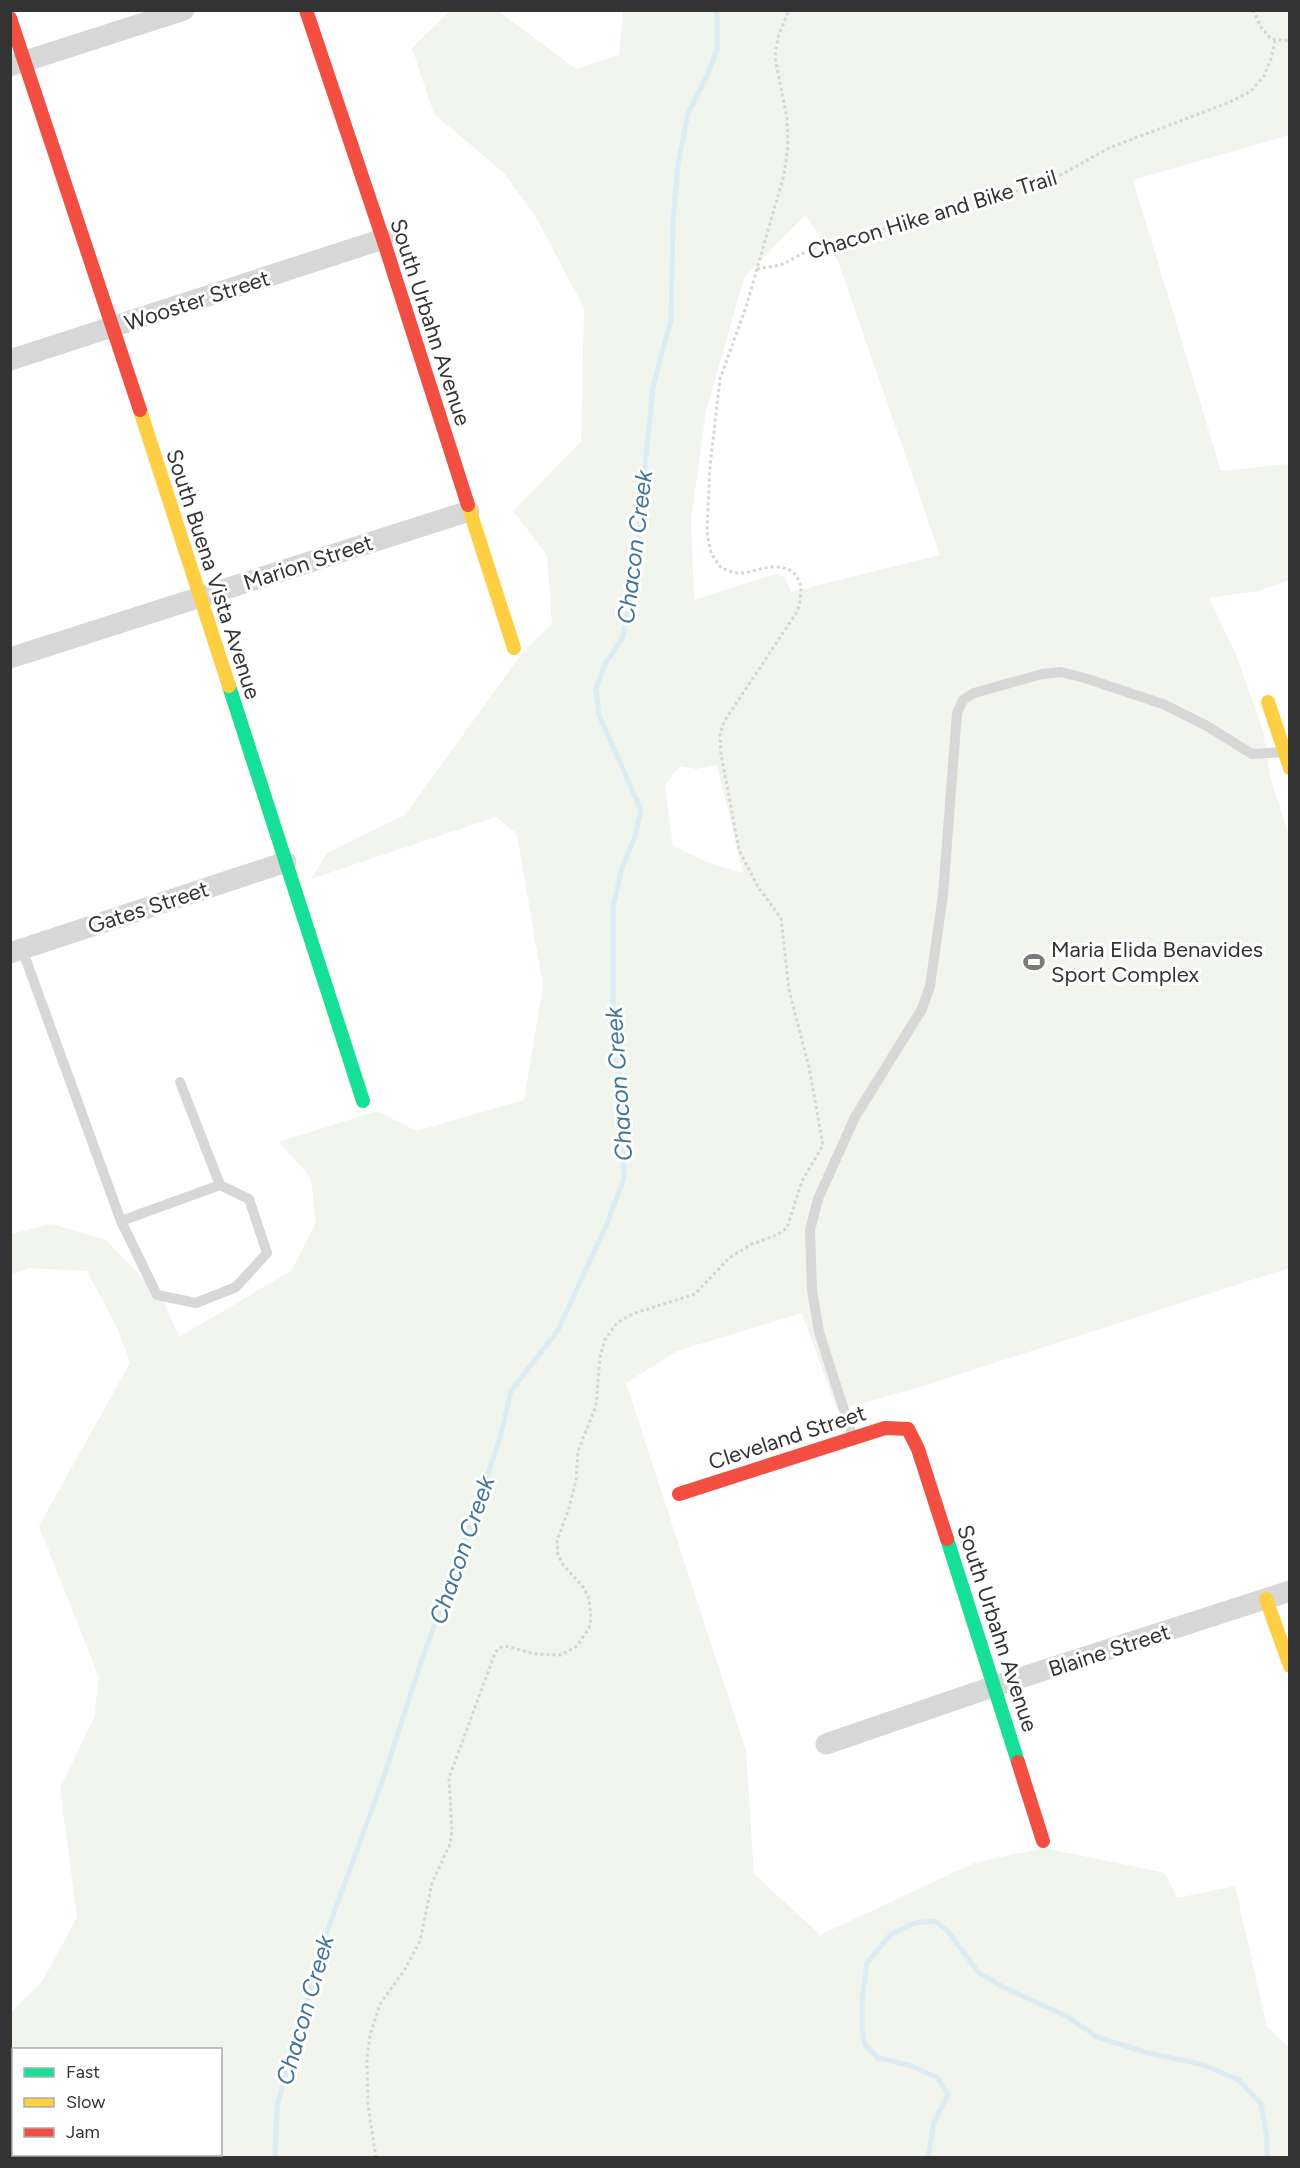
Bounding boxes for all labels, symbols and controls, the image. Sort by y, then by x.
street label: Chacon Hike and Bike Trail [804,164,1060,265]
street label: South Urbahn Avenue [384,215,477,429]
street label: Wooster Street [121,264,273,337]
street label: South Buena Vista Avenue [160,446,267,703]
water label: Chacon Creek [611,467,658,625]
street label: Marion Street [240,529,376,596]
street label: Gates Street [84,875,212,940]
place label: Maria Elida Benavides Sport Complex [1051,936,1263,988]
sports icon: Maria Elida Benavides Sport Complex [1022,950,1046,974]
water label: Chacon Creek [599,1005,638,1162]
street label: Cleveland Street [705,1399,869,1476]
water label: Chacon Creek [423,1471,501,1628]
street label: South Urbahn Avenue [951,1521,1044,1735]
street label: Blaine Street [1045,1618,1173,1683]
water label: Chacon Creek [269,1930,340,2088]
legend [12,2048,222,2156]
text: Fast [66,2061,100,2083]
text: Slow [66,2091,105,2113]
text: Jam [66,2121,100,2143]

